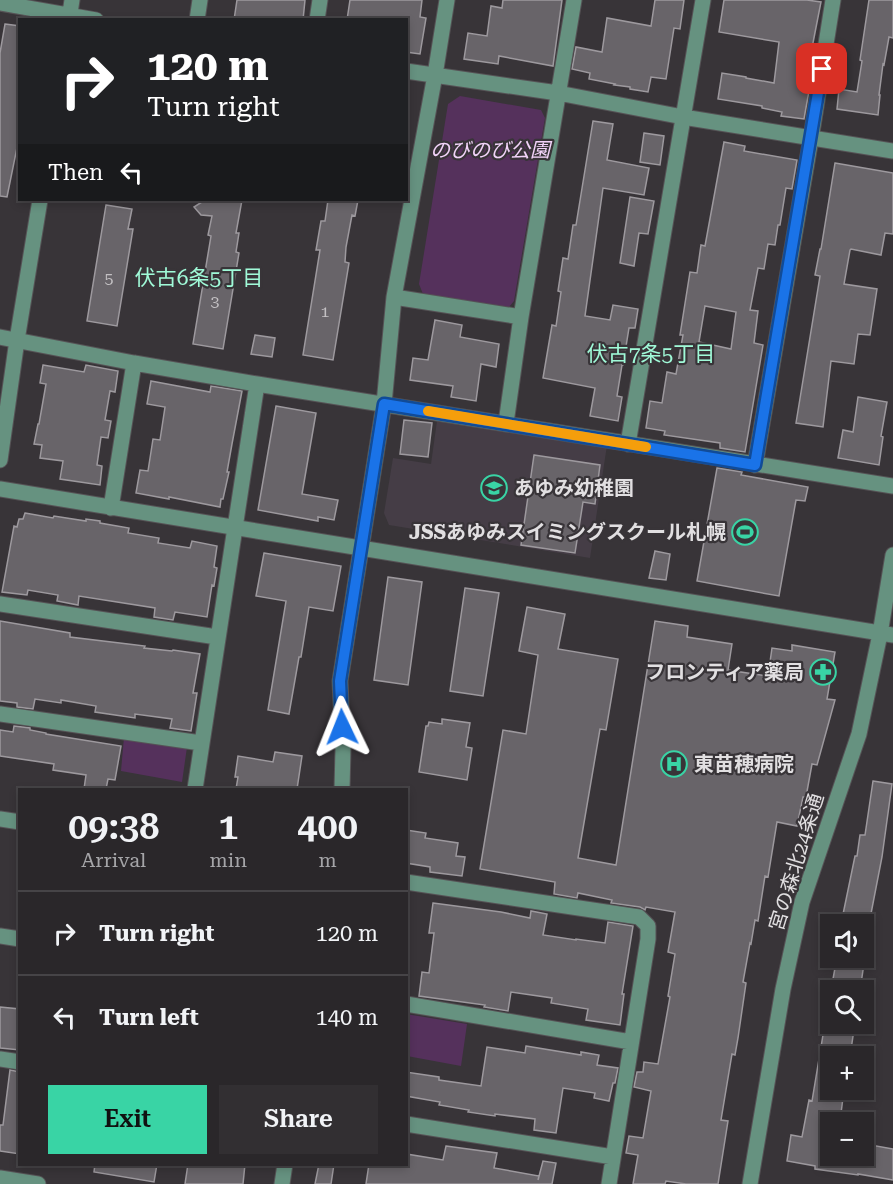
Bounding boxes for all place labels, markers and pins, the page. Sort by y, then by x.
pin [796,43,847,94]
school or university icon: あゆみ幼稚園 [479,473,509,503]
place label: あゆみ幼稚園 [514,476,634,500]
sports icon: JSSあゆみスイミングスクール札幌 [730,517,760,547]
place label: JSSあゆみスイミングスクール札幌 [409,520,726,544]
pharmacy icon: フロンティア薬局 [808,657,838,687]
place label: フロンティア薬局 [645,660,804,684]
hospital icon: 東苗穂病院 [659,749,689,779]
place label: 東苗穂病院 [694,752,794,776]

